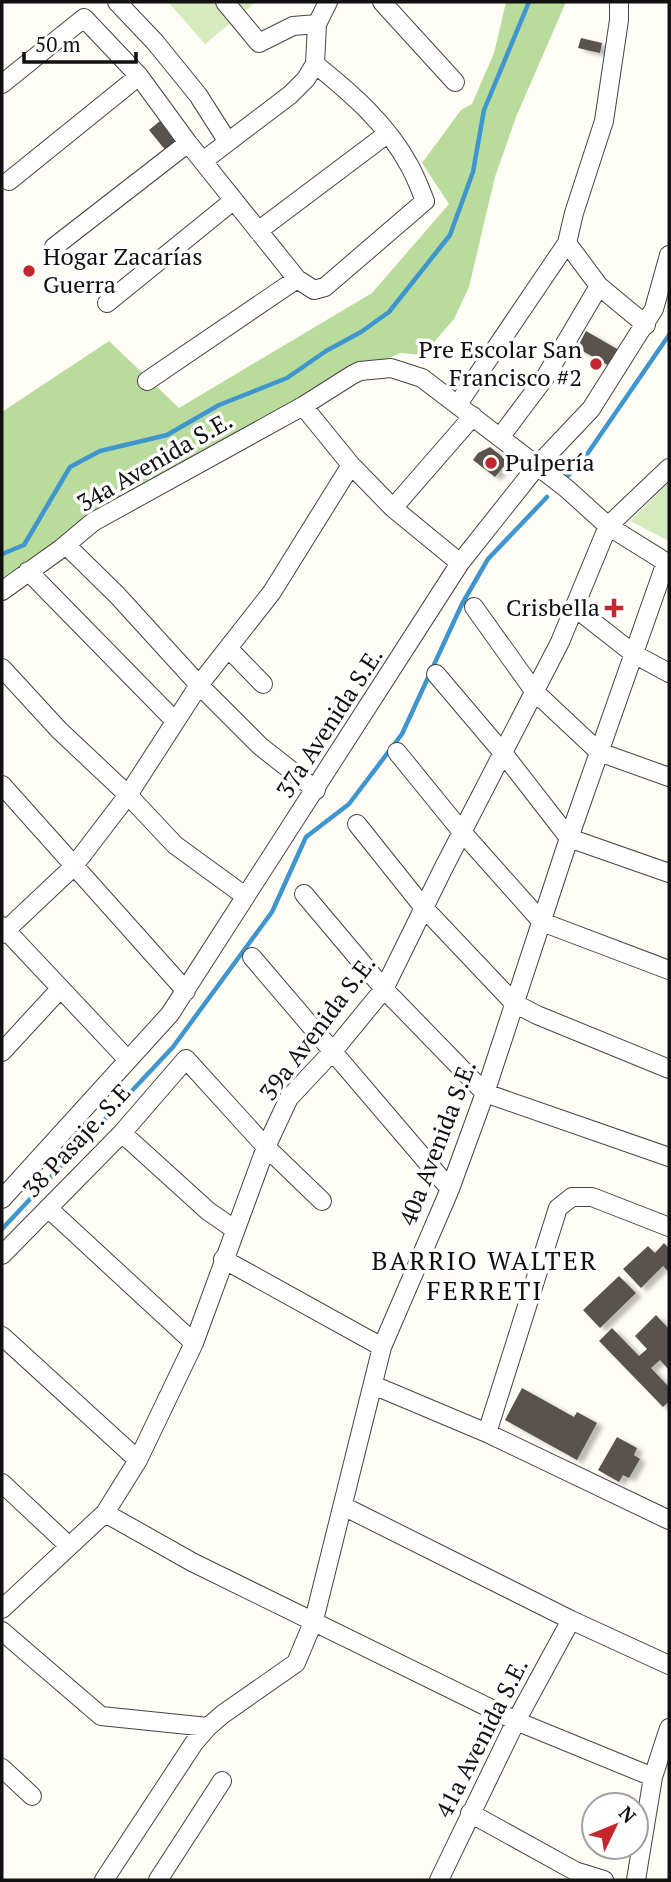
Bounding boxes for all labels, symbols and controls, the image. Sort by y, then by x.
scale bar [24,21,136,65]
text: 50 m [35,30,81,58]
place label: Hogar Zacarías Guerra [43,240,203,300]
marker: Hogar Zacarías Guerra [21,263,37,279]
place label: Pre Escolar San Francisco #2 [419,333,582,393]
marker: Pre Escolar San Francisco #2 [588,356,604,372]
street label: 34a Avenida S.E. [71,404,238,519]
place label: Pulpería [505,446,595,478]
marker: Pulpería [483,455,499,471]
place label: Crisbella [506,591,600,623]
marker: Crisbella [606,600,622,616]
street label: 37a Avenida S.E. [269,641,390,804]
street label: 39a Avenida S.E. [252,948,382,1107]
street label: 40a Avenida S.E. [391,1055,483,1230]
street label: 38 Pasaje. S.E [15,1077,137,1204]
district label: BARRIO WALTER FERRETI [372,1243,598,1307]
street label: 41a Avenida S.E. [427,1653,535,1823]
north arrow [580,1791,650,1861]
text: N [614,1800,642,1828]

